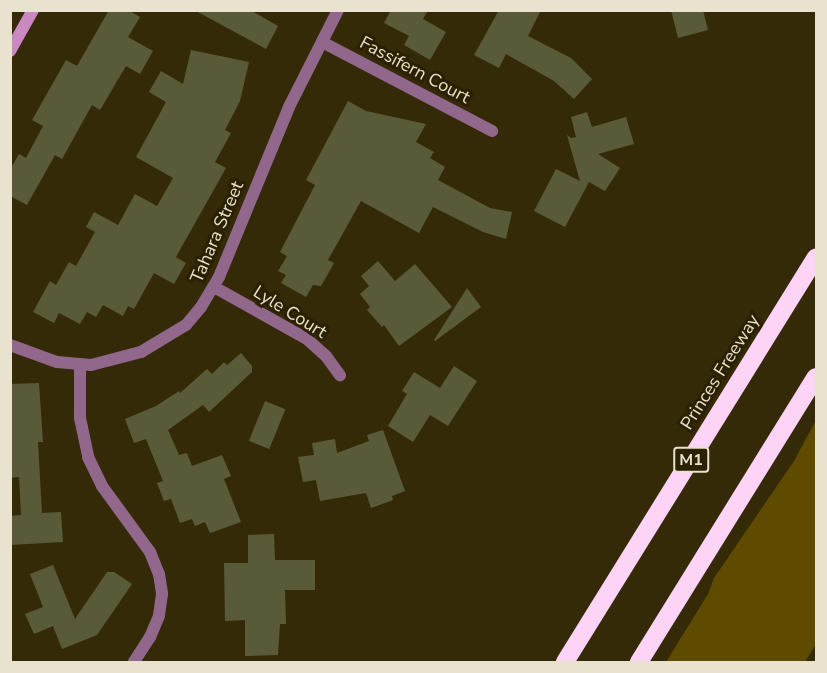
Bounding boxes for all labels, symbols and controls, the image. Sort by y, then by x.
street label: Fassifern Court [356,32,474,108]
street label: Tahara Street [186,178,248,286]
street label: Lyle Court [249,281,331,343]
street label: Princes Freeway [676,310,764,434]
road number: M1 [673,447,709,473]

